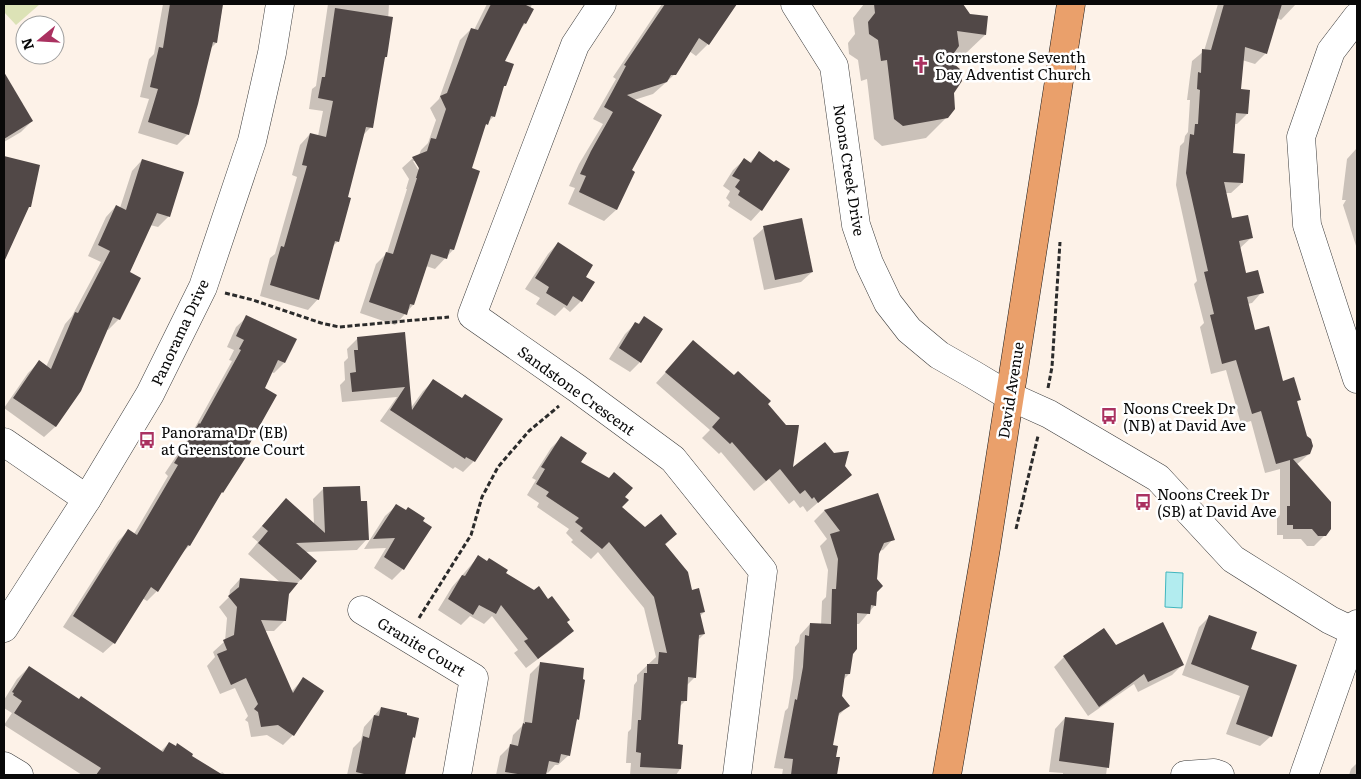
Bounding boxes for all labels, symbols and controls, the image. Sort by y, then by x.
north arrow [15,15,65,65]
text: N [15,35,38,53]
place label: Cornerstone Seventh Day Adventist Church [935,45,1091,85]
church icon: Cornerstone Seventh Day Adventist Church [911,55,931,75]
street label: Noons Creek Drive [828,102,872,238]
street label: Panorama Drive [144,275,214,389]
street label: Sandstone Crescent [514,340,640,440]
street label: David Avenue [991,340,1029,440]
place label: Noons Creek Dr (NB) at David Ave [1123,396,1246,436]
bus stop icon: Noons Creek Dr (NB) at David Ave [1099,406,1119,426]
place label: Panorama Dr (EB) at Greenstone Court [161,420,305,460]
bus stop icon: Panorama Dr (EB) at Greenstone Court [137,430,157,450]
place label: Noons Creek Dr (SB) at David Ave [1157,482,1277,522]
bus stop icon: Noons Creek Dr (SB) at David Ave [1133,492,1153,512]
street label: Granite Court [373,611,471,681]

